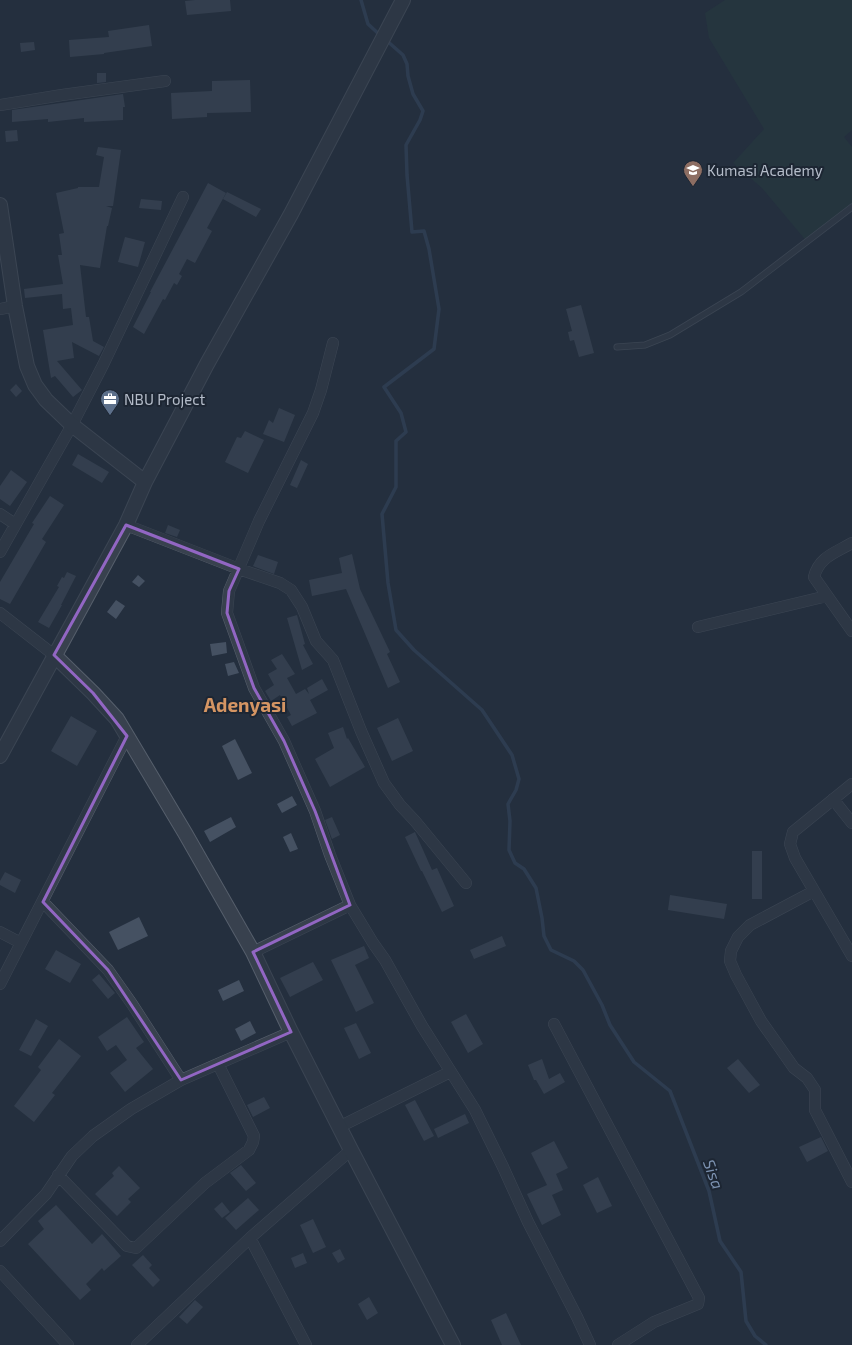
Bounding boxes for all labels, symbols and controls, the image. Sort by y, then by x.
school or university icon: Kumasi Academy [682,159,704,187]
place label: Kumasi Academy [707,161,823,179]
office icon: NBU Project [99,388,121,416]
place label: NBU Project [124,390,206,409]
district label: Adenyasi [204,693,286,717]
water label: Sisa [700,1157,728,1191]

